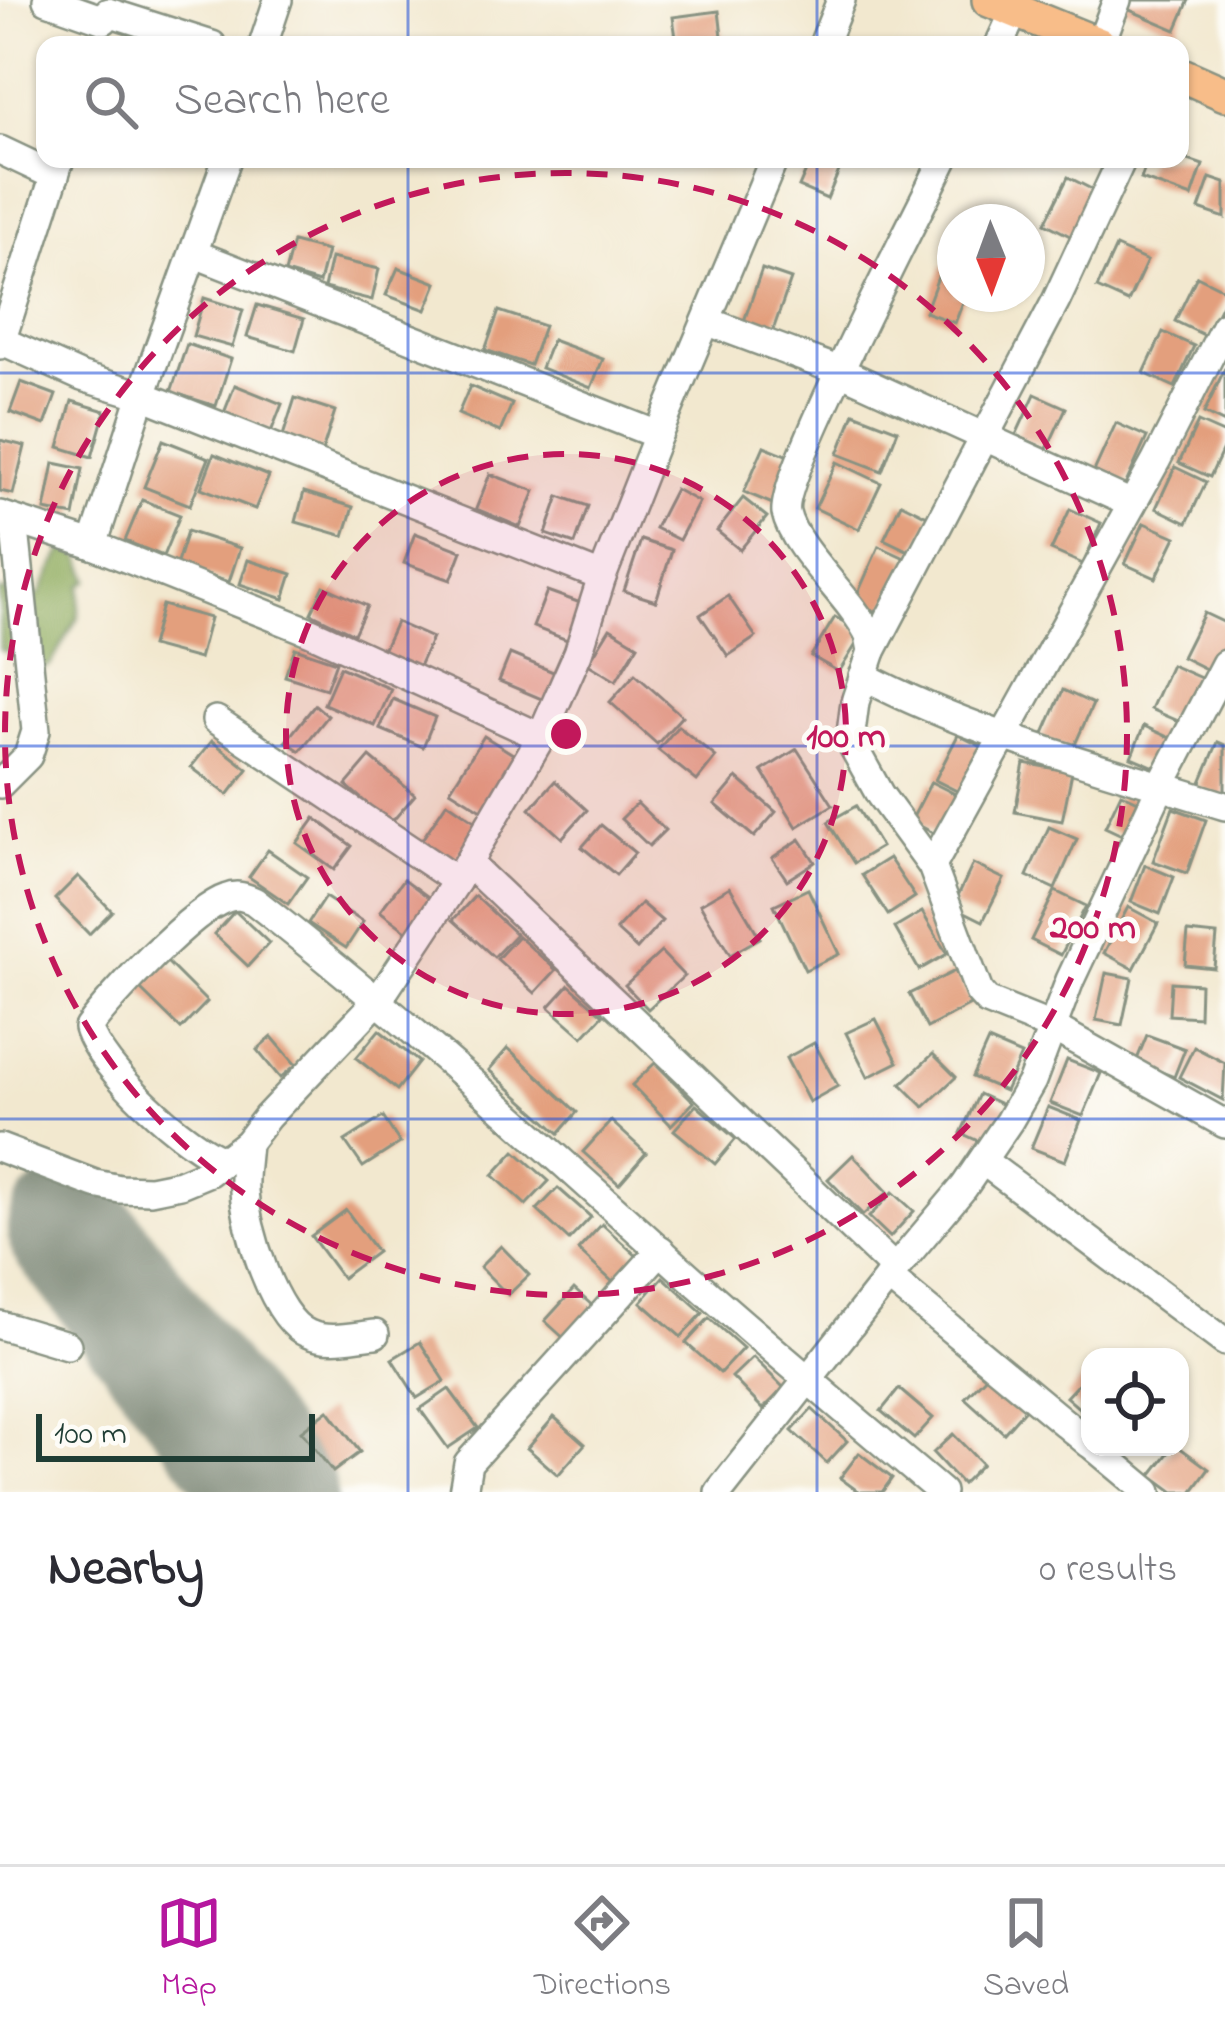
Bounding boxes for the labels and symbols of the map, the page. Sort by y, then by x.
north arrow [937,204,1045,312]
text: 100 m [806,712,886,765]
centre of rings [545,713,587,755]
text: 200 m [1049,903,1136,956]
scale bar [36,1408,315,1461]

